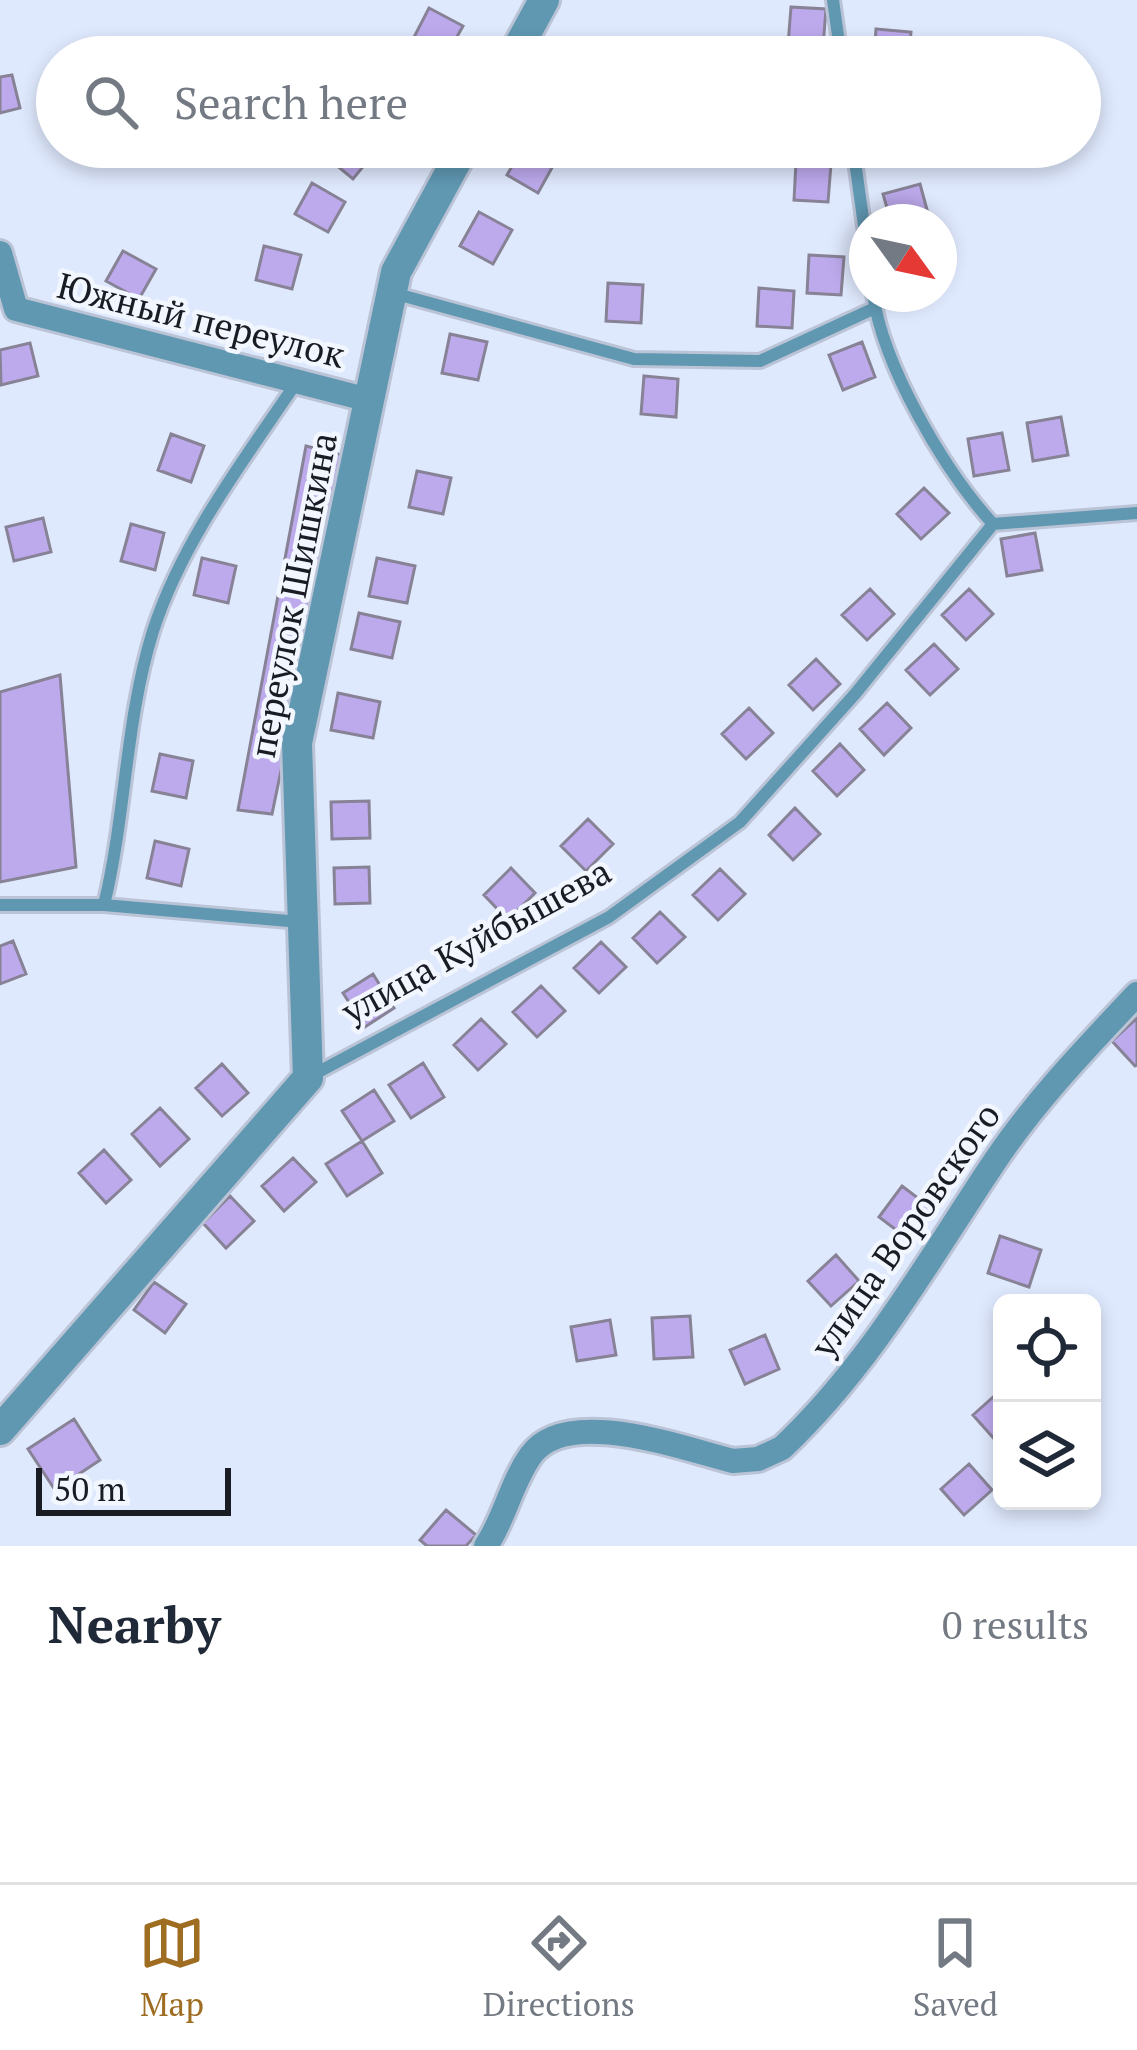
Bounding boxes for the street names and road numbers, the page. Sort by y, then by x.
street label: Южный переулок [53,261,350,378]
street label: переулок Шишкина [238,428,347,761]
street label: улица Куйбышева [332,847,619,1035]
street label: улица Воровского [799,1093,1010,1367]

